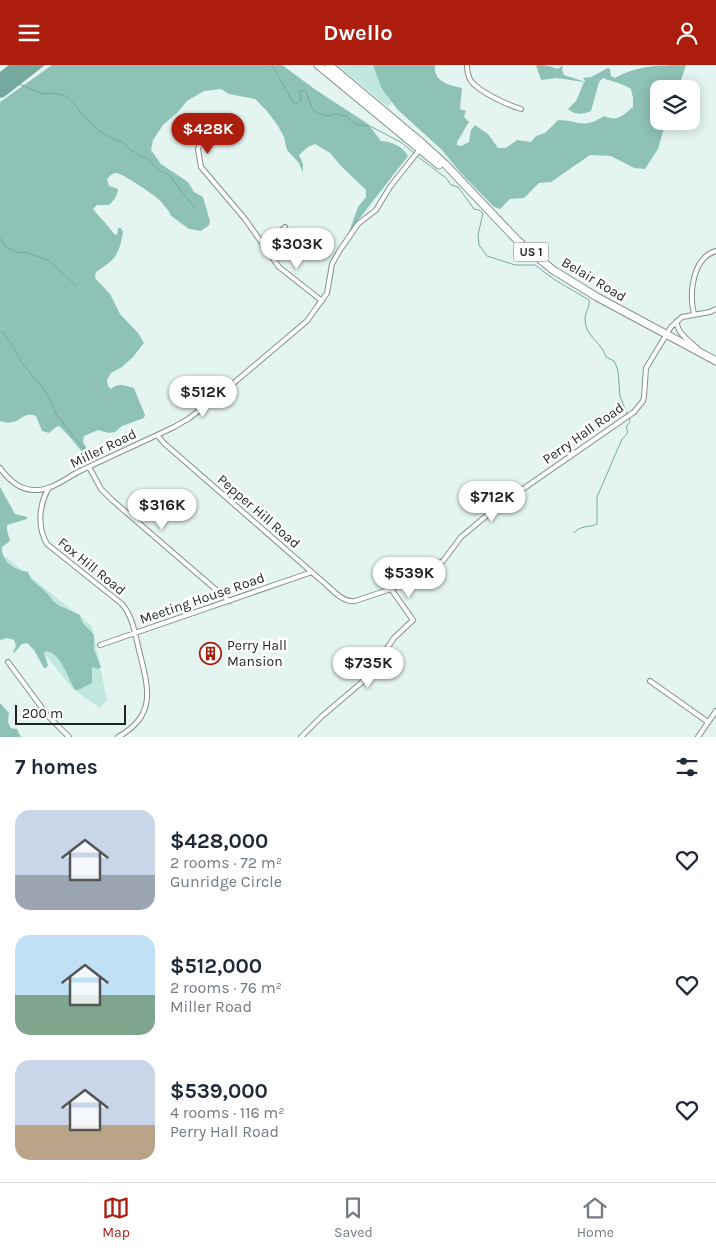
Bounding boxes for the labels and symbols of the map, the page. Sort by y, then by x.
pin: $428K [173,113,243,155]
pin: $303K [262,227,332,270]
road number: US 1 [514,243,548,261]
street label: Belair Road [558,254,629,305]
pin: $512K [168,375,238,418]
street label: Perry Hall Road [539,399,627,468]
street label: Miller Road [67,425,139,472]
street label: Pepper Hill Road [214,471,303,552]
pin: $712K [457,481,527,523]
pin: $316K [127,489,197,531]
street label: Fox Hill Road [54,534,129,599]
pin: $539K [374,557,444,599]
street label: Meeting House Road [137,569,267,628]
place label: Perry Hall Mansion [227,637,287,670]
building icon: Perry Hall Mansion [199,641,223,665]
pin: $735K [333,647,403,689]
scale bar [15,702,126,725]

